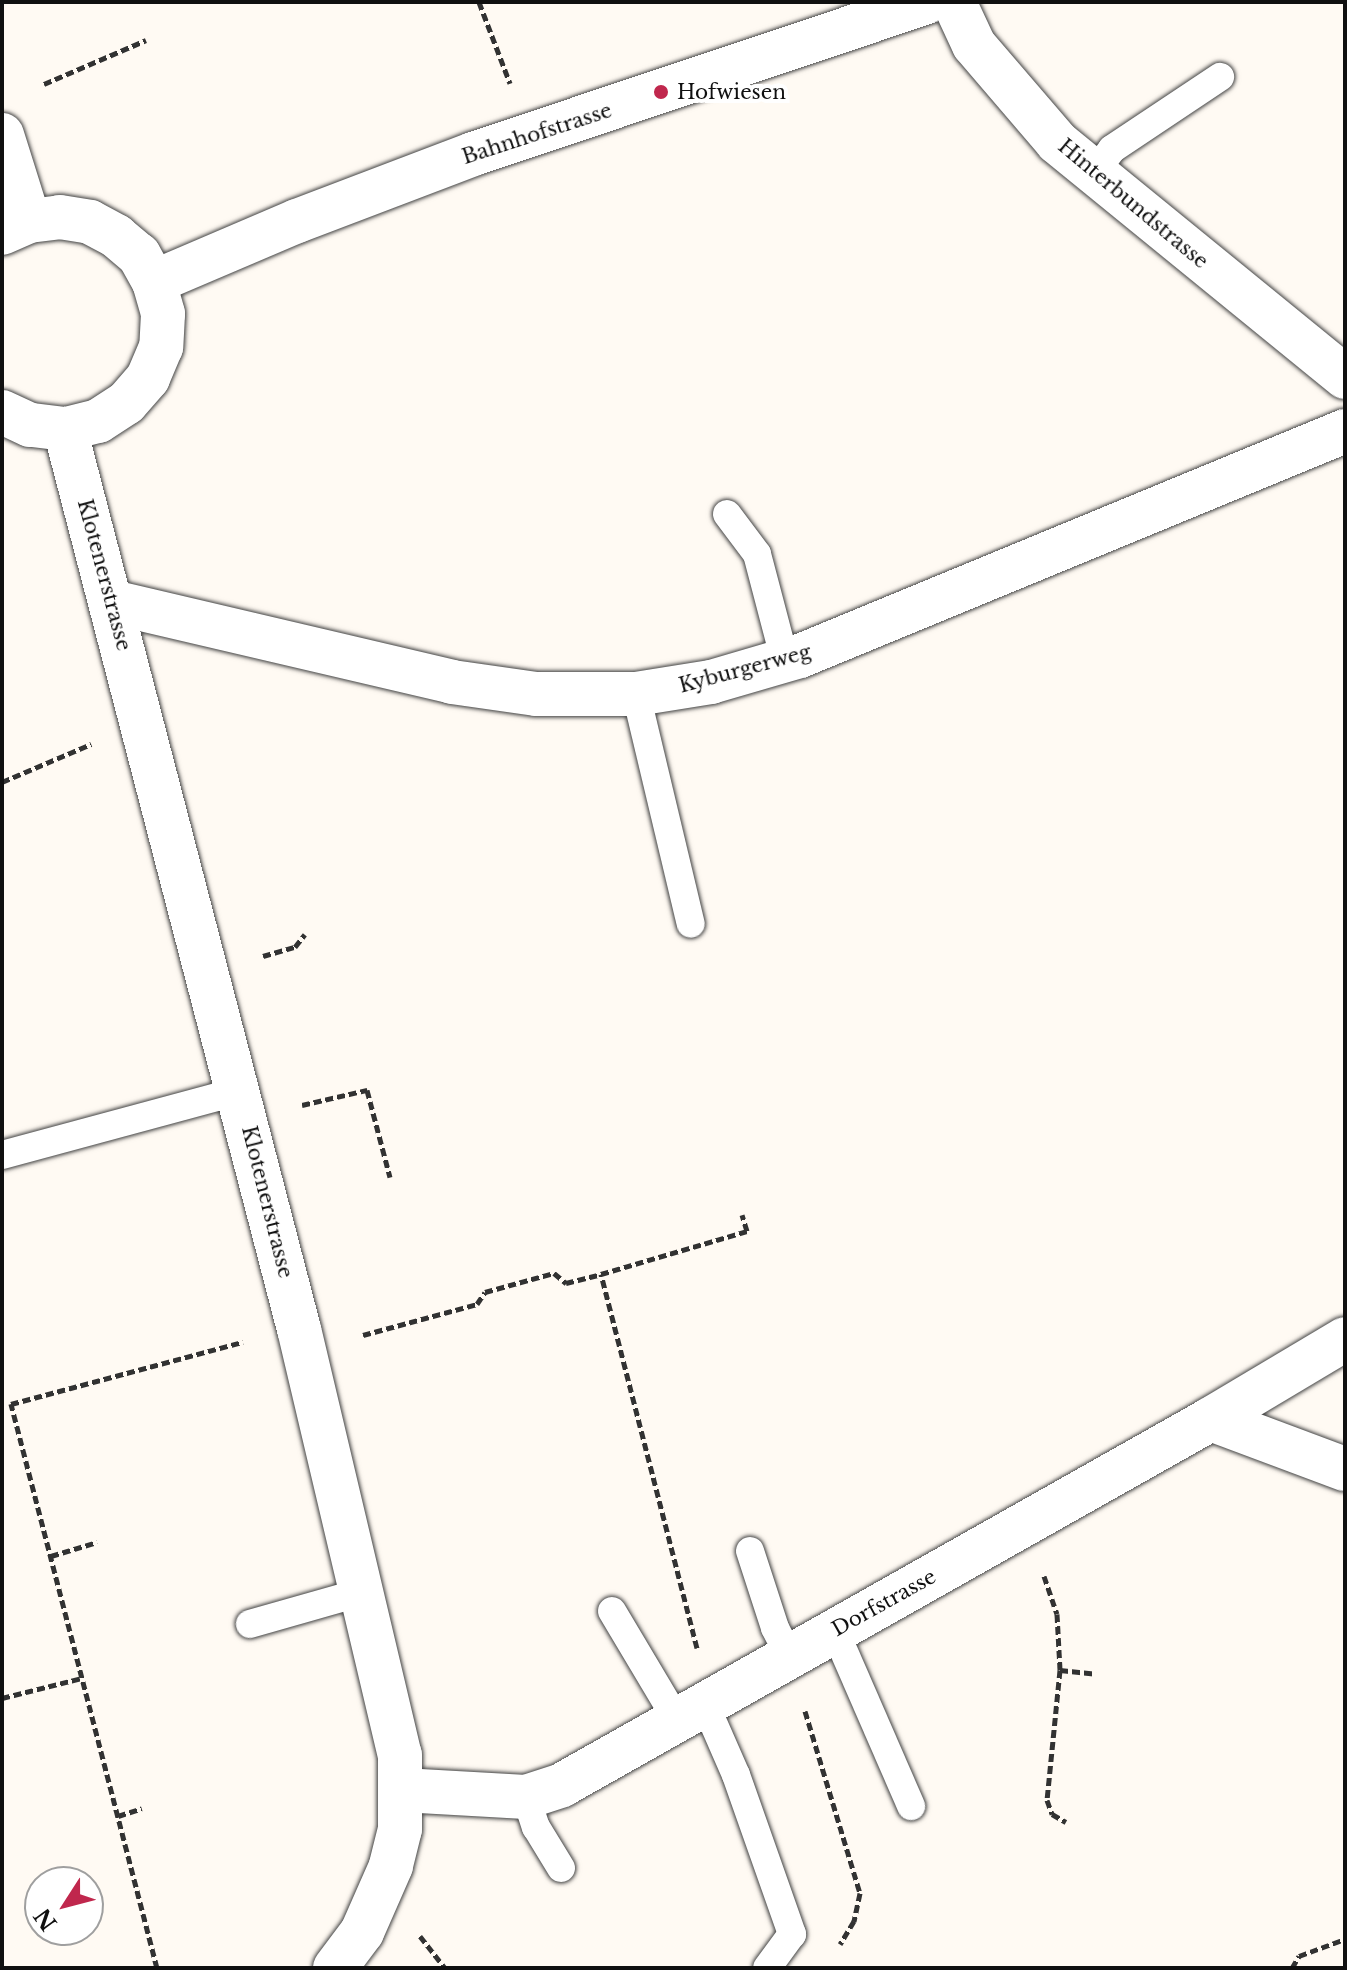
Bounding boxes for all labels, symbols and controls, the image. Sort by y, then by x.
place label: Hofwiesen [677,80,786,104]
marker: Hofwiesen [652,83,670,101]
street label: Bahnhofstrasse [459,98,615,170]
street label: Hinterbundstrasse [1053,134,1213,274]
street label: Klotenerstrasse [72,497,136,653]
street label: Kyburgerweg [676,640,814,698]
street label: Klotenerstrasse [237,1123,297,1281]
street label: Dorfstrasse [828,1565,940,1641]
north arrow [24,1866,104,1946]
text: N [29,1903,63,1936]

